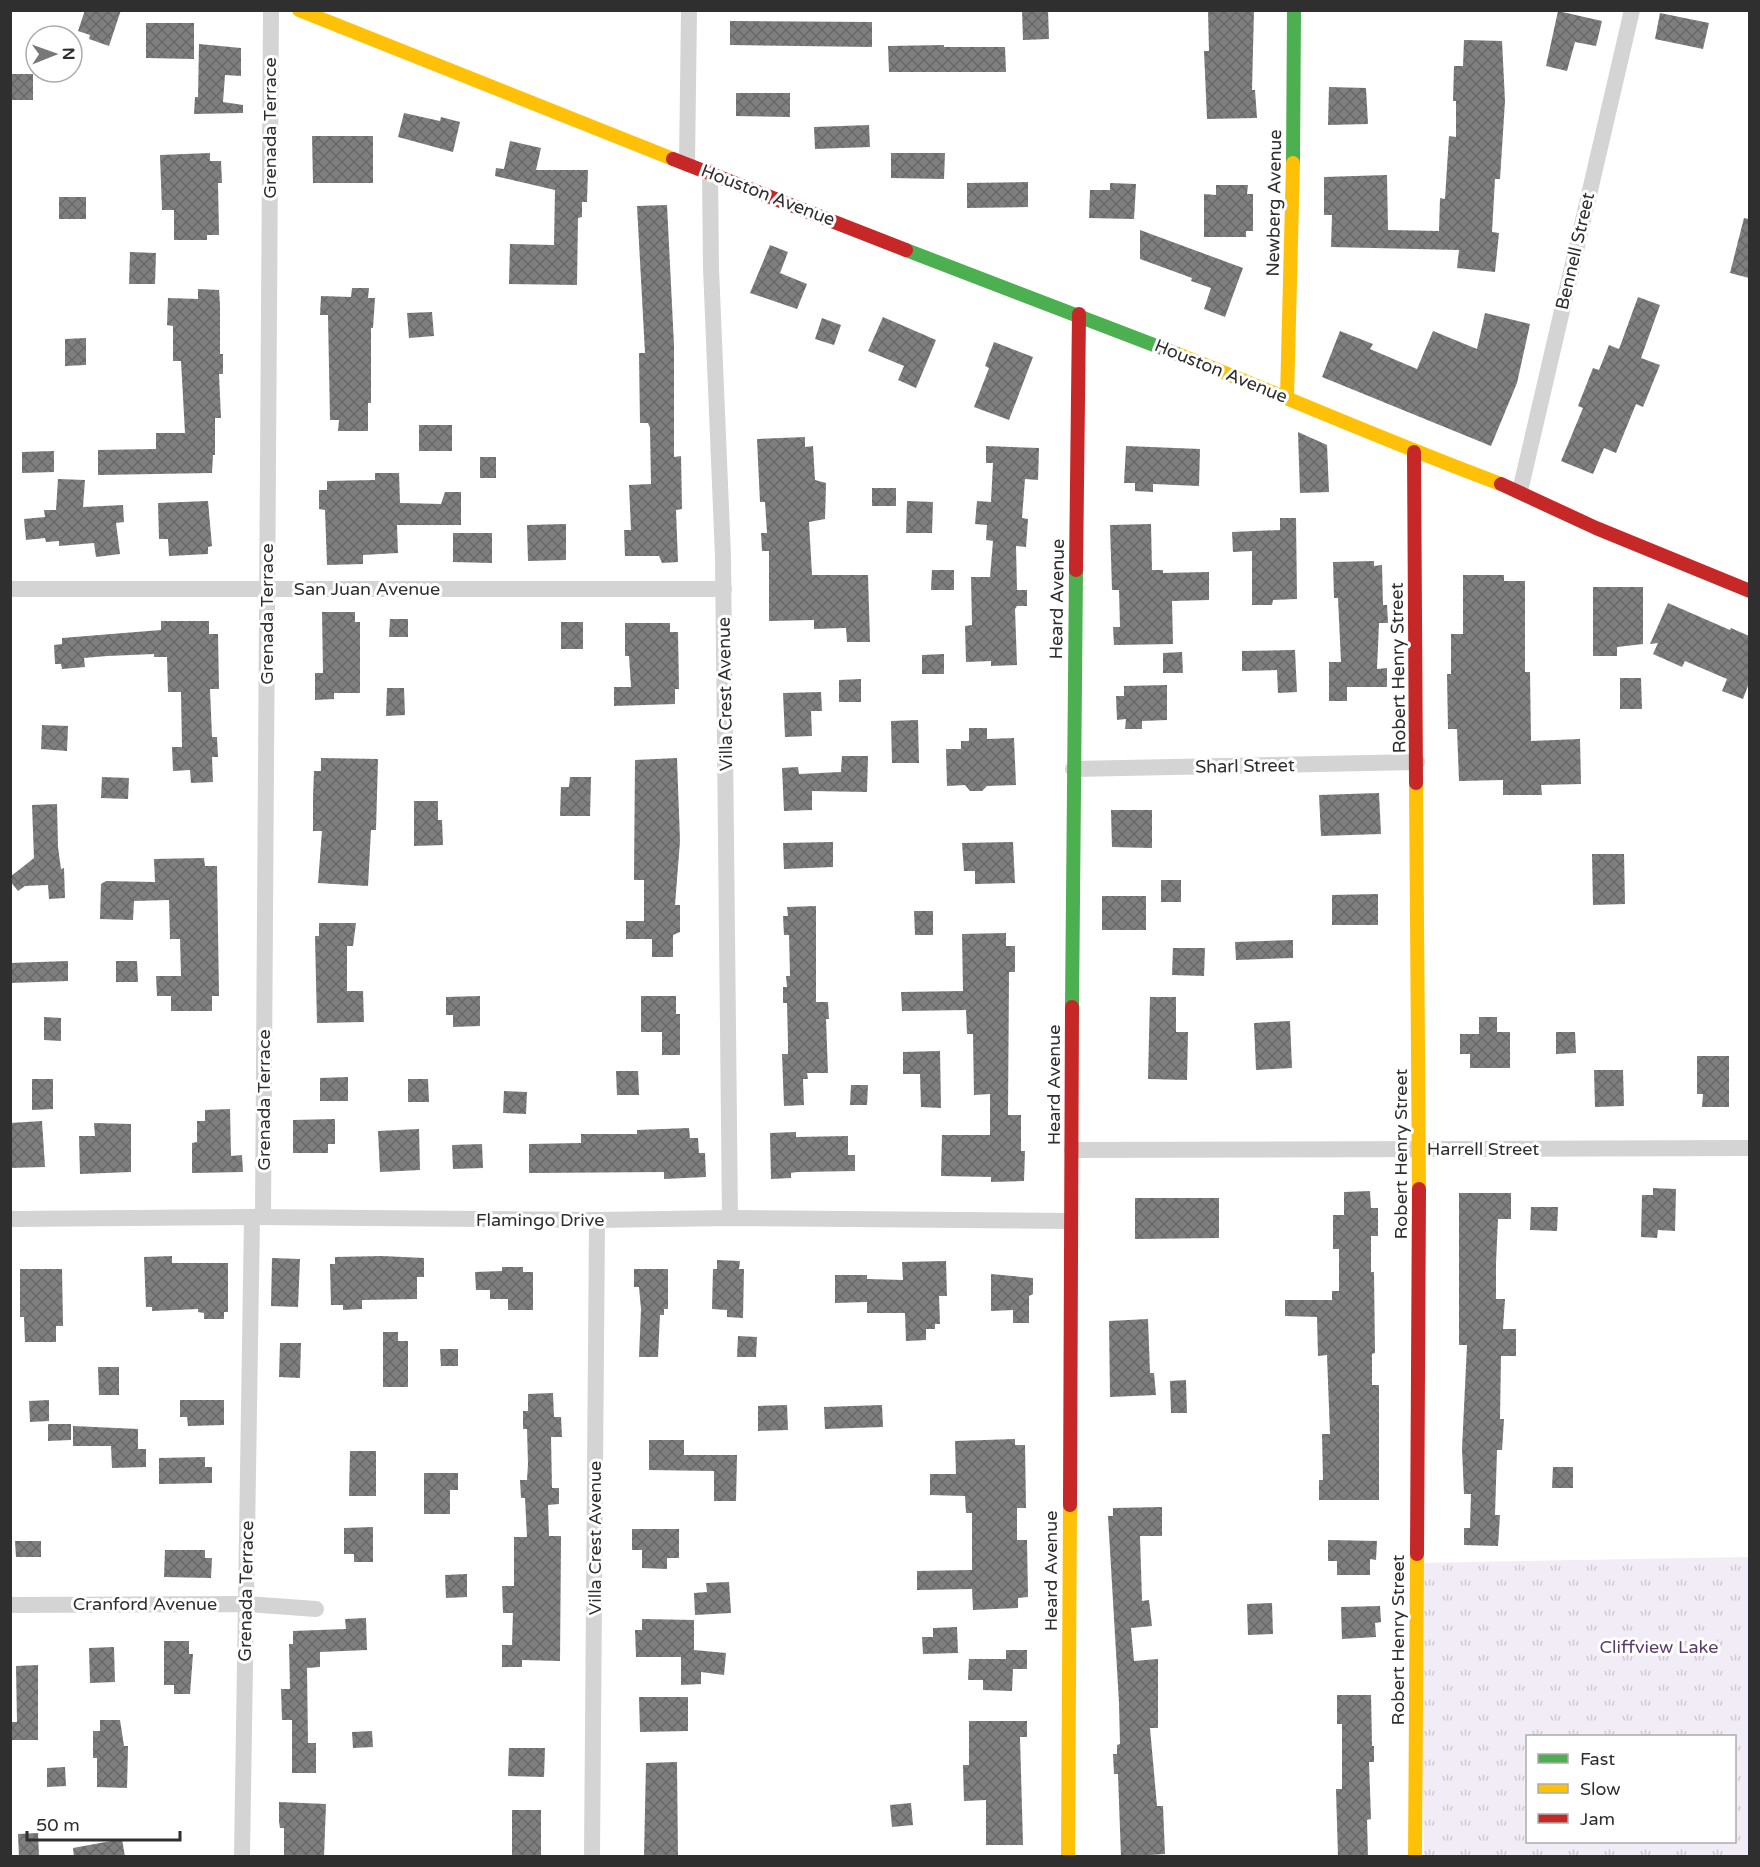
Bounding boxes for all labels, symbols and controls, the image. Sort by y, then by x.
north arrow [24,24,84,84]
text: N [58,47,78,60]
street label: Grenada Terrace [259,57,281,199]
street label: Newberg Avenue [1262,129,1286,277]
street label: Houston Avenue [698,159,838,231]
street label: Bennell Street [1551,190,1599,312]
street label: Houston Avenue [1151,334,1291,408]
street label: Heard Avenue [1045,538,1069,660]
street label: Grenada Terrace [256,543,278,685]
street label: San Juan Avenue [294,578,440,600]
street label: Robert Henry Street [1386,582,1410,754]
street label: Villa Crest Avenue [713,617,737,771]
street label: Sharl Street [1195,754,1295,778]
street label: Heard Avenue [1043,1025,1065,1145]
street label: Grenada Terrace [253,1029,275,1171]
street label: Robert Henry Street [1390,1068,1412,1239]
street label: Harrell Street [1427,1138,1539,1160]
street label: Flamingo Drive [476,1209,604,1231]
street label: Villa Crest Avenue [584,1461,606,1615]
street label: Heard Avenue [1040,1511,1062,1631]
street label: Grenada Terrace [234,1520,258,1662]
street label: Robert Henry Street [1387,1554,1409,1725]
street label: Cranford Avenue [73,1593,217,1615]
park label: Cliffview Lake [1600,1636,1718,1658]
legend [1526,1735,1736,1843]
text: Fast [1580,1748,1615,1770]
text: Slow [1580,1778,1621,1800]
scale bar [27,1804,180,1842]
text: Jam [1580,1808,1615,1830]
text: 50 m [36,1814,80,1836]

